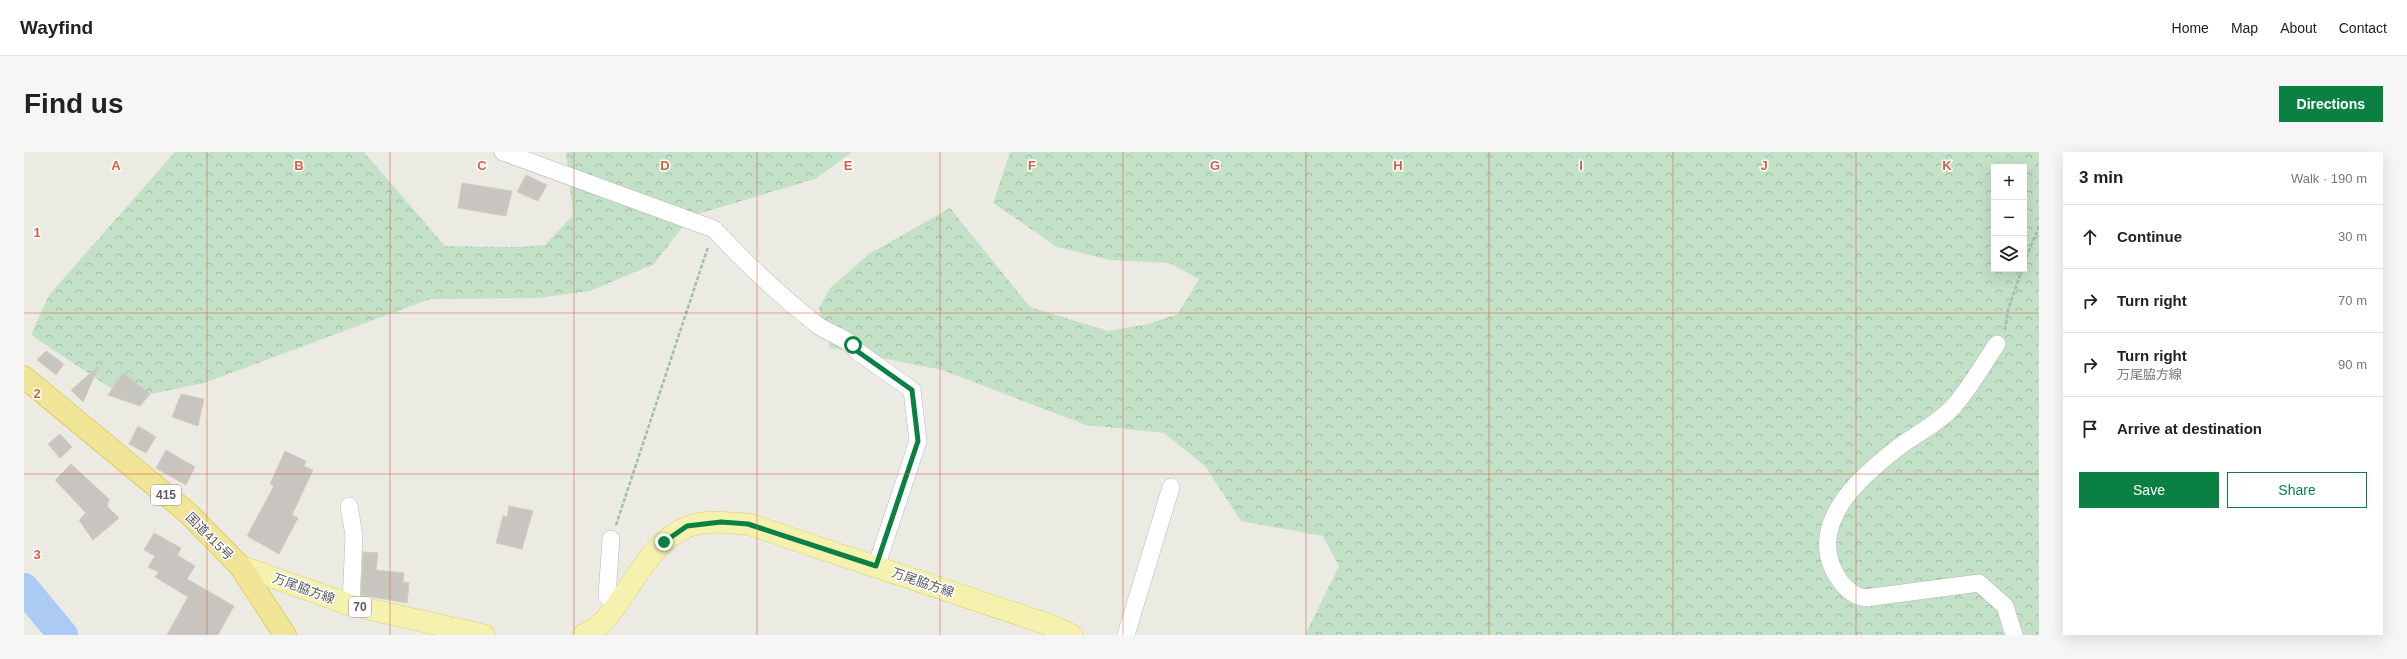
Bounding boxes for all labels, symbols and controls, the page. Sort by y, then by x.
text: Wayfind [20,17,93,38]
text: Home [2172,20,2209,36]
text: Map [2231,20,2258,36]
text: About [2280,20,2317,36]
text: Contact [2339,20,2387,36]
button: Directions [2279,86,2383,122]
text: Find us [24,88,124,119]
text: A [111,158,121,173]
text: B [294,158,304,173]
text: C [477,158,487,173]
text: D [660,158,670,173]
text: E [844,158,853,173]
text: F [1028,158,1036,173]
text: G [1210,158,1220,173]
text: H [1393,158,1403,173]
text: I [1579,158,1583,173]
text: J [1760,158,1768,173]
text: K [1942,158,1952,173]
map controls [1991,164,2027,272]
button: + [1991,164,2027,200]
text: 3 min [2079,168,2123,187]
text: Walk · 190 m [2291,171,2367,186]
button: − [1991,200,2027,236]
text: 1 [33,225,41,240]
icon: ahead [2079,226,2101,248]
text: Continue [2117,228,2182,245]
text: 30 m [2338,229,2367,244]
button: layers [1991,236,2027,272]
icon: right [2079,290,2101,312]
text: Turn right [2117,292,2187,309]
text: 70 m [2338,293,2367,308]
route start [844,336,862,354]
text: Turn right [2117,347,2187,364]
icon: right [2079,354,2101,376]
text: 90 m [2338,357,2367,372]
text: 万尾脇方線 [2117,367,2182,382]
text: 2 [33,386,41,401]
icon: arrive [2079,418,2101,440]
text: Arrive at destination [2117,420,2262,437]
button: Save [2079,472,2219,508]
button: Share [2227,472,2367,508]
road number: 415 [151,485,181,505]
street label: 国道415号 [183,510,236,563]
route end [655,533,673,551]
text: 3 [33,547,41,562]
street label: 万尾脇方線 [890,565,956,600]
street label: 万尾脇方線 [271,570,337,607]
road number: 70 [349,597,371,617]

